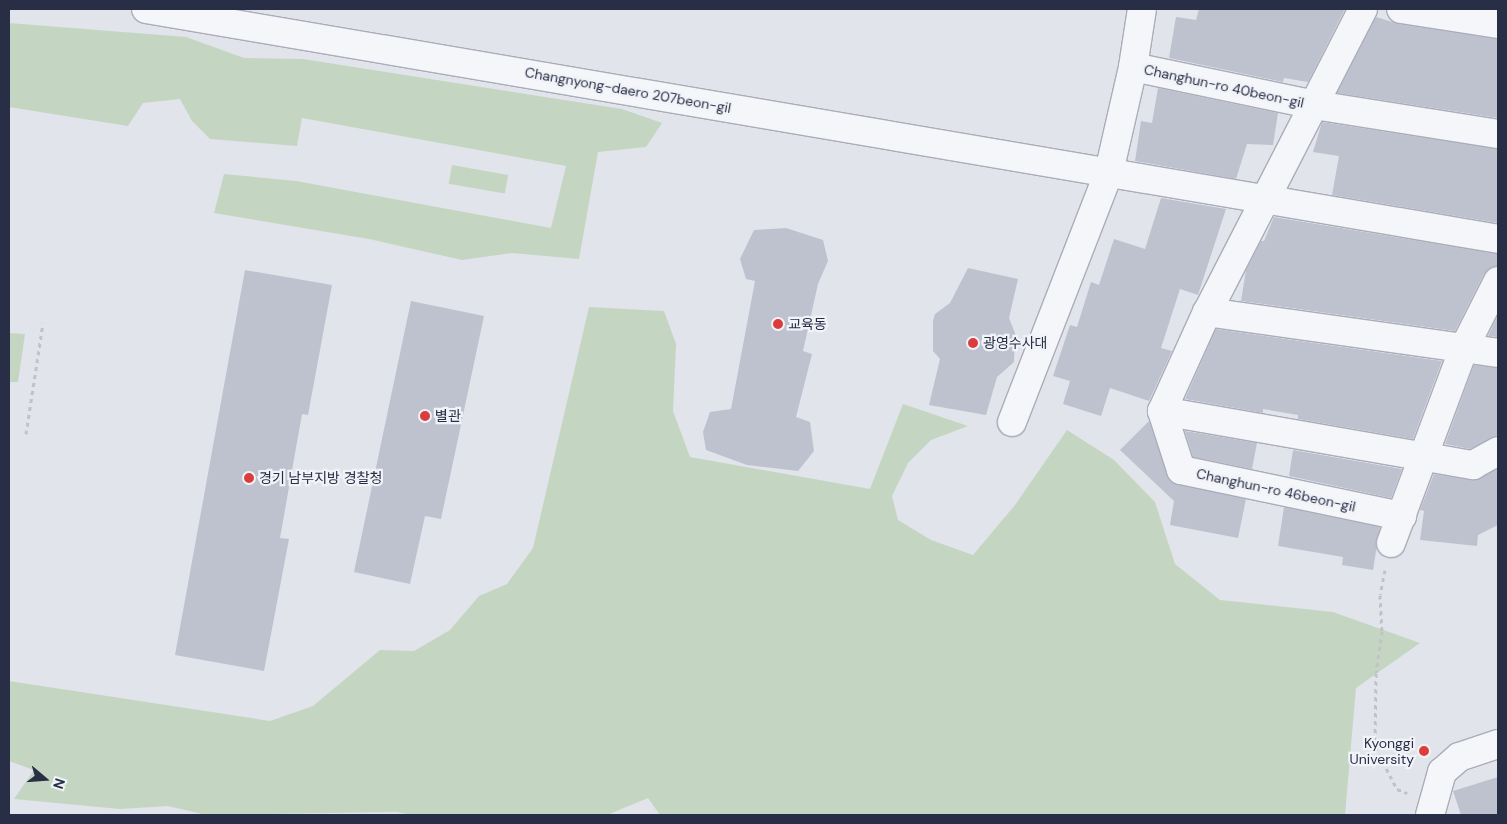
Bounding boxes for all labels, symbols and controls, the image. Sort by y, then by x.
street label: Changhun-ro 40beon-gil [1142,61,1306,111]
street label: Changnyong-daero 207beon-gil [524,64,732,116]
place label: 교육동 [788,316,827,332]
marker: 교육동 [772,318,784,330]
place label: 광영수사대 [983,335,1047,351]
marker: 광영수사대 [967,337,979,349]
place label: 별관 [435,408,461,424]
marker: 별관 [419,410,431,422]
street label: Changhun-ro 46beon-gil [1195,465,1357,515]
place label: 경기 남부지방 경찰청 [259,470,382,486]
marker: 경기 남부지방 경찰청 [243,472,255,484]
place label: Kyonggi University [1350,735,1414,768]
marker: Kyonggi University [1418,745,1430,757]
north arrow [20,754,70,804]
text: N [49,776,69,791]

